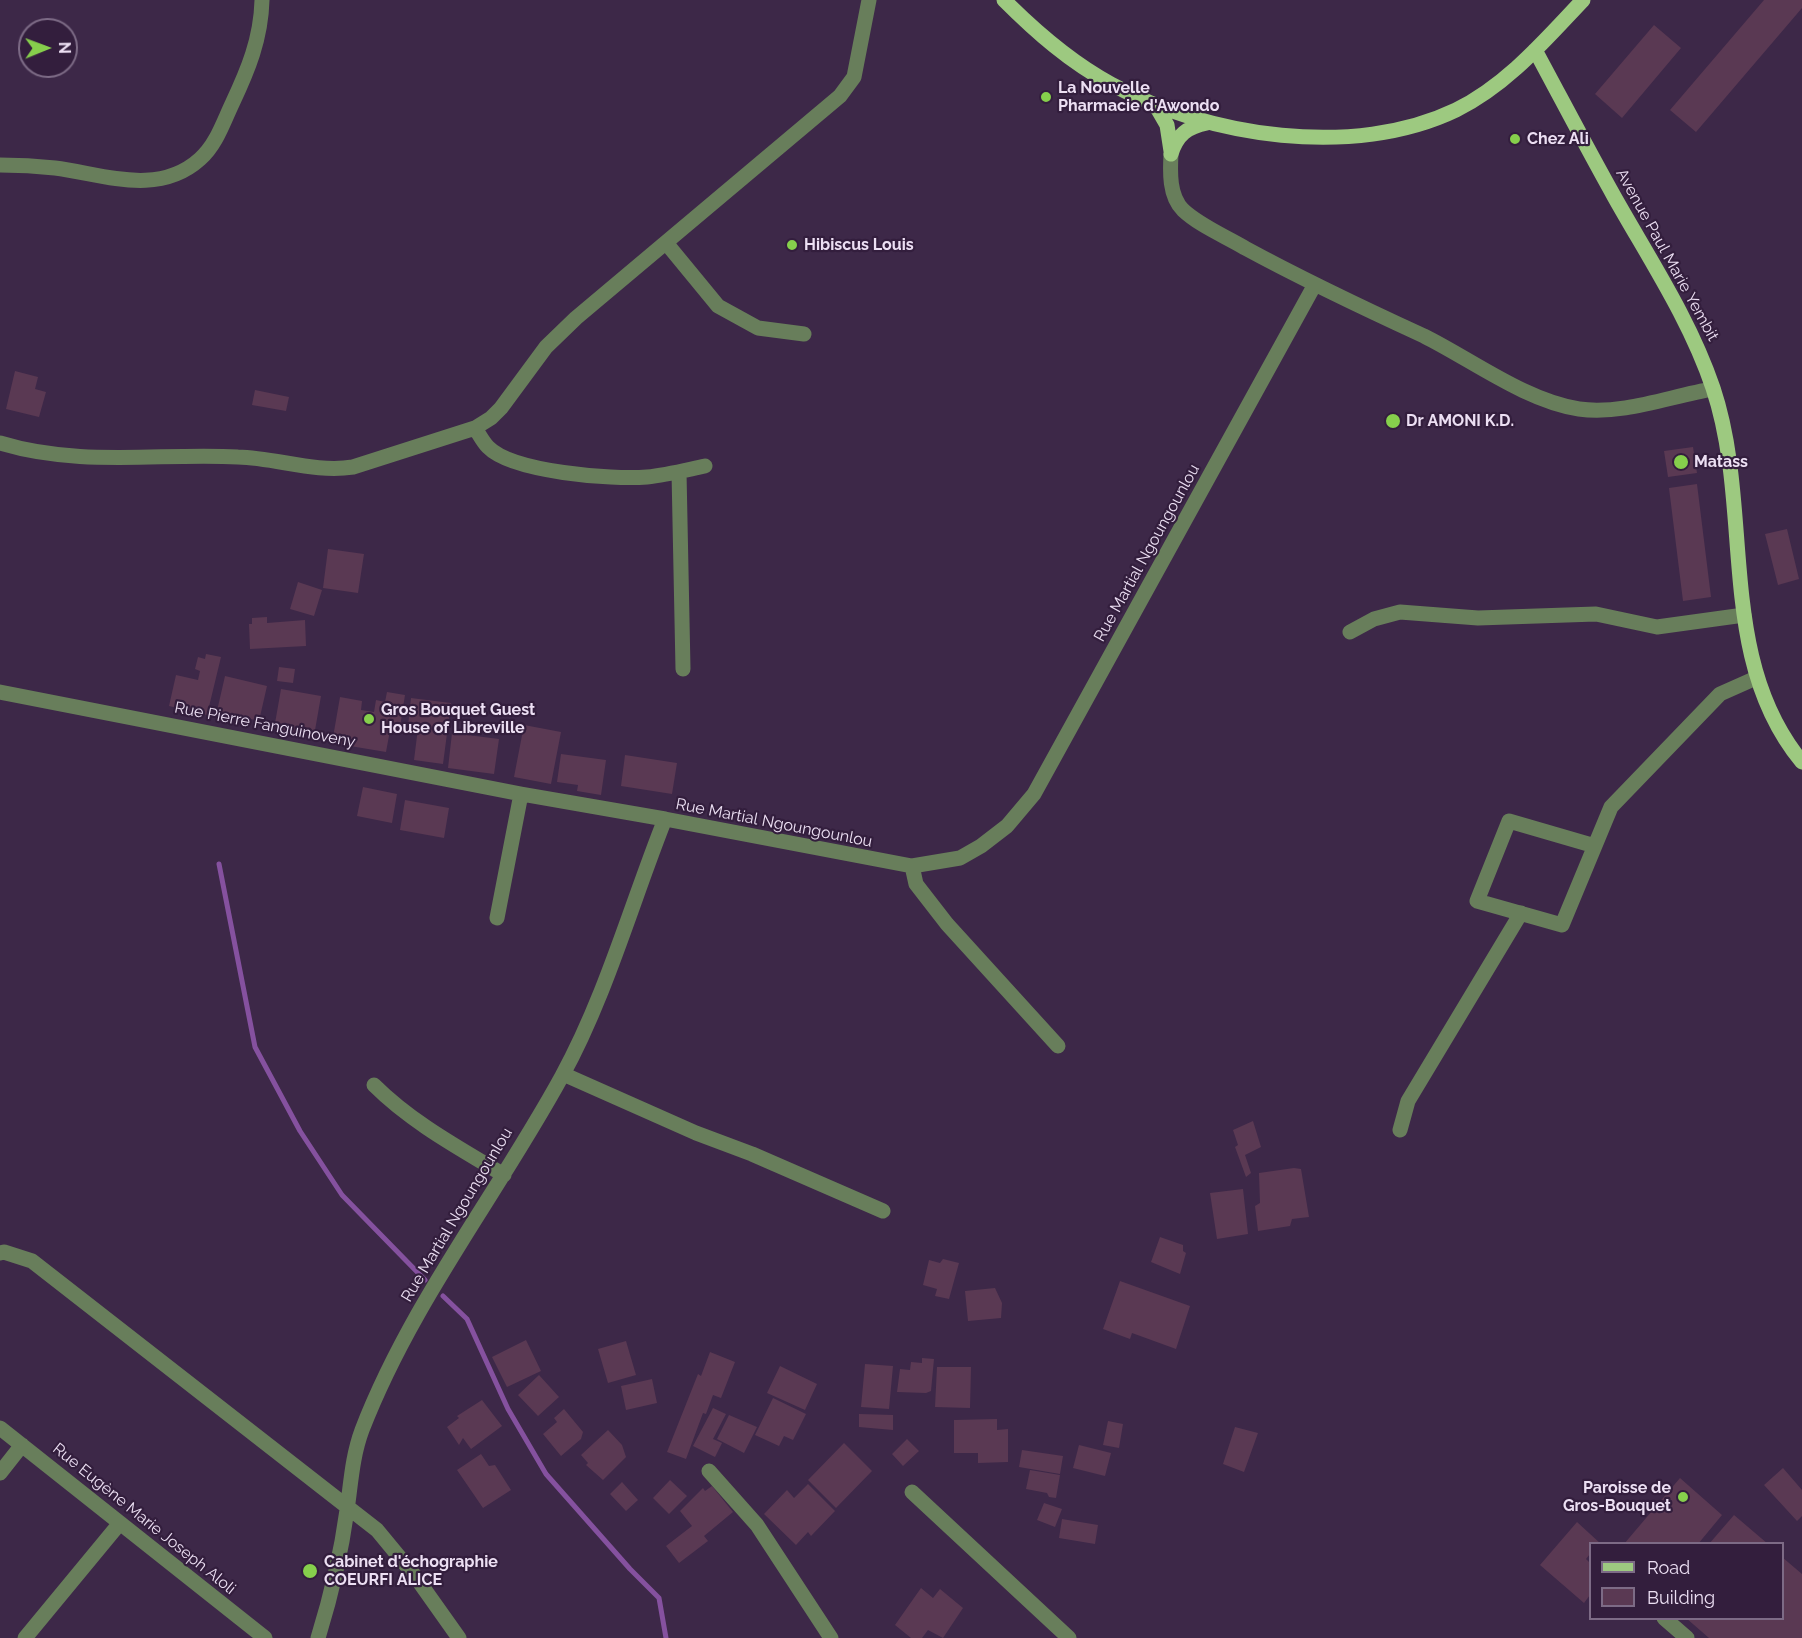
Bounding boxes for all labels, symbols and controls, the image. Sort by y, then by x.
north arrow [18,18,78,78]
text: N [55,41,74,54]
place label: La Nouvelle Pharmacie d'Awondo [1058,78,1219,116]
marker: La Nouvelle Pharmacie d'Awondo [1039,90,1053,104]
place label: Chez Ali [1527,129,1589,149]
marker: Chez Ali [1508,132,1522,146]
street label: Avenue Paul Marie Yembit [1612,166,1722,344]
place label: Hibiscus Louis [804,235,914,255]
marker: Hibiscus Louis [785,238,799,252]
place label: Dr AMONI K.D. [1406,411,1514,431]
marker: Dr AMONI K.D. [1384,412,1402,430]
place label: Matass [1694,452,1748,472]
marker: Matass [1672,453,1690,471]
street label: Rue Martial Ngoungounlou [1090,461,1204,645]
street label: Rue Pierre Fanguinoveny [173,698,357,752]
place label: Gros Bouquet Guest House of Libreville [381,700,535,738]
marker: Gros Bouquet Guest House of Libreville [362,712,376,726]
street label: Rue Martial Ngoungounlou [674,795,874,851]
street label: Rue Martial Ngoungounlou [397,1124,517,1306]
street label: Rue Eugène Marie Joseph Aloli [49,1439,239,1599]
place label: Paroisse de Gros-Bouquet [1563,1478,1671,1516]
marker: Paroisse de Gros-Bouquet [1676,1490,1690,1504]
legend [1589,1542,1784,1620]
place label: Cabinet d'échographie COEURFI ALICE [324,1552,498,1590]
text: Road [1647,1557,1690,1578]
marker: Cabinet d'échographie COEURFI ALICE [301,1562,319,1580]
text: Building [1647,1587,1715,1608]

